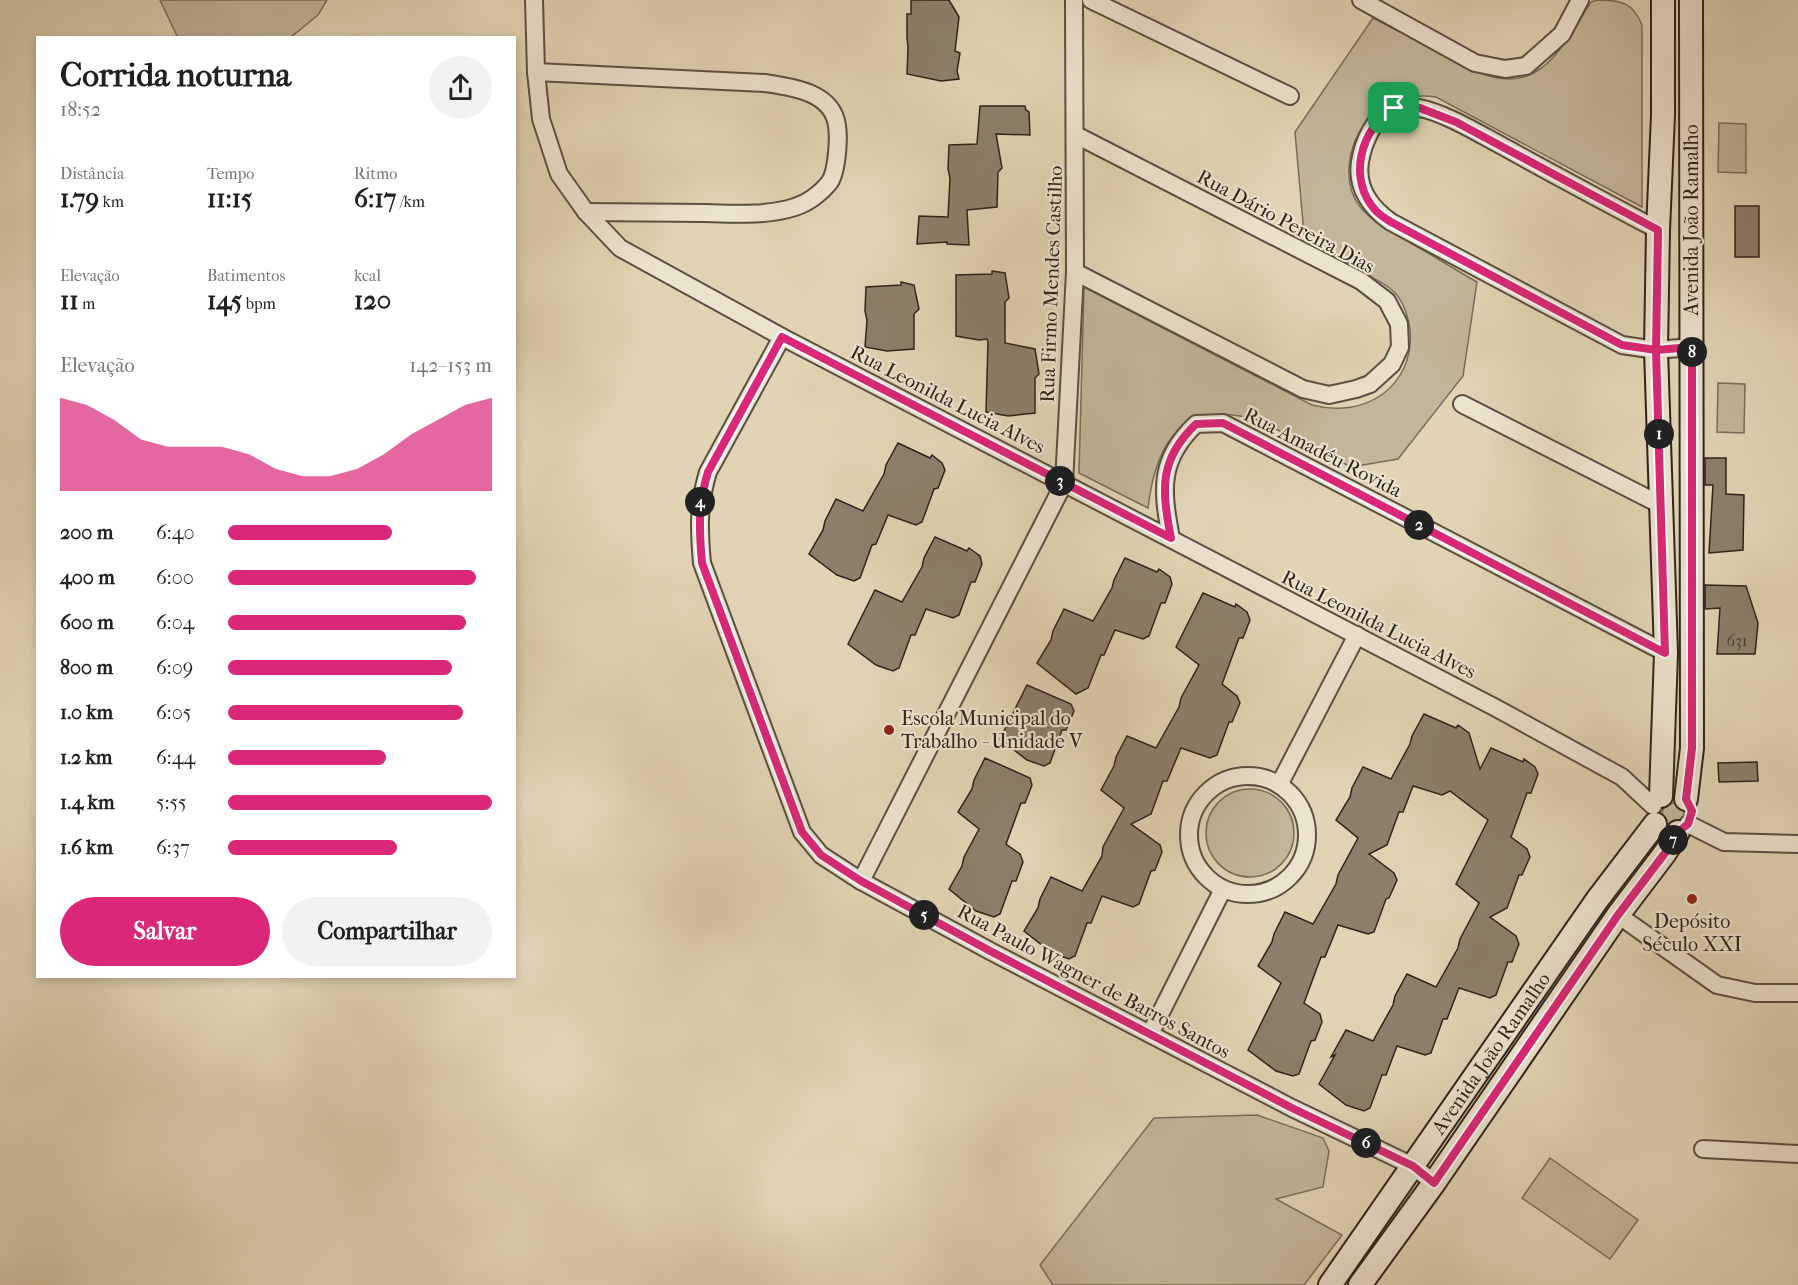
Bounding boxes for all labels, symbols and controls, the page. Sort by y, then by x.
text: Corrida noturna [60,56,291,95]
button: share [429,56,492,119]
pin [1368,82,1419,133]
icon: arrive [1377,91,1410,124]
text: 18:52 [60,98,101,121]
street label: Avenida João Ramalho [1680,124,1703,317]
text: Distância [60,164,124,183]
text: Tempo [207,164,254,183]
text: Ritmo [354,164,397,183]
street label: Rua Firmo Mendes Castilho [1036,165,1067,403]
street label: Rua Dário Pereira Dias [1193,165,1378,278]
text: 1.79 [60,183,99,214]
text: 11:15 [207,183,252,214]
text: 6:17 [354,183,396,214]
text: km [99,192,124,211]
text: /km [396,192,425,211]
text: Elevação [60,266,120,285]
text: Batimentos [207,266,285,285]
text: kcal [354,266,381,285]
text: 11 [60,285,79,316]
text: 145 [207,285,242,316]
text: 120 [354,285,391,316]
text: m [79,294,95,313]
text: bpm [242,294,276,313]
pin: 8 [1677,337,1707,367]
street label: Rua Leonilda Lucia Alves [847,340,1049,459]
text: 8 [1688,342,1696,361]
text: Elevação [60,354,135,377]
text: 142–153 m [409,354,492,377]
street label: Rua Amadéu Rovida [1240,403,1406,503]
pin: 1 [1644,419,1674,449]
text: 1 [1656,424,1662,443]
pin: 3 [1045,466,1075,496]
text: 3 [1057,471,1063,490]
pin: 4 [685,487,715,517]
text: 4 [695,492,705,511]
pin: 2 [1404,510,1434,540]
text: 2 [1415,515,1423,534]
text: 200 m [60,521,113,544]
text: 6:40 [156,521,195,544]
street label: Rua Leonilda Lucia Alves [1278,565,1480,684]
text: 400 m [60,566,115,589]
text: 6:00 [156,566,194,589]
text: 600 m [60,611,114,634]
text: 6:04 [156,611,194,634]
house number: 631 [1727,631,1747,650]
text: 800 m [60,656,113,679]
text: 6:09 [156,656,193,679]
text: 1.0 km [60,701,113,724]
text: 6:05 [156,701,191,724]
place label: Escola Municipal do Trabalho - Unidade V [901,707,1083,753]
marker: Escola Municipal do Trabalho - Unidade V [882,723,896,737]
text: 1.2 km [60,746,113,769]
text: 6:44 [156,746,195,769]
text: 1.4 km [60,791,115,814]
text: 5:55 [156,791,187,814]
pin: 7 [1658,825,1688,855]
text: 7 [1669,830,1677,849]
text: 1.6 km [60,836,113,859]
text: 6:37 [156,836,190,859]
marker: Depósito Século XXI [1685,892,1699,906]
button: Salvar [60,897,270,966]
button: Compartilhar [282,897,492,966]
pin: 5 [909,900,939,930]
street label: Rua Paulo Wagner de Barros Santos [954,900,1234,1063]
text: 5 [921,905,927,924]
place label: Depósito Século XXI [1642,910,1742,956]
street label: Avenida João Ramalho [1426,968,1555,1140]
pin: 6 [1351,1128,1381,1158]
text: 6 [1362,1133,1370,1152]

